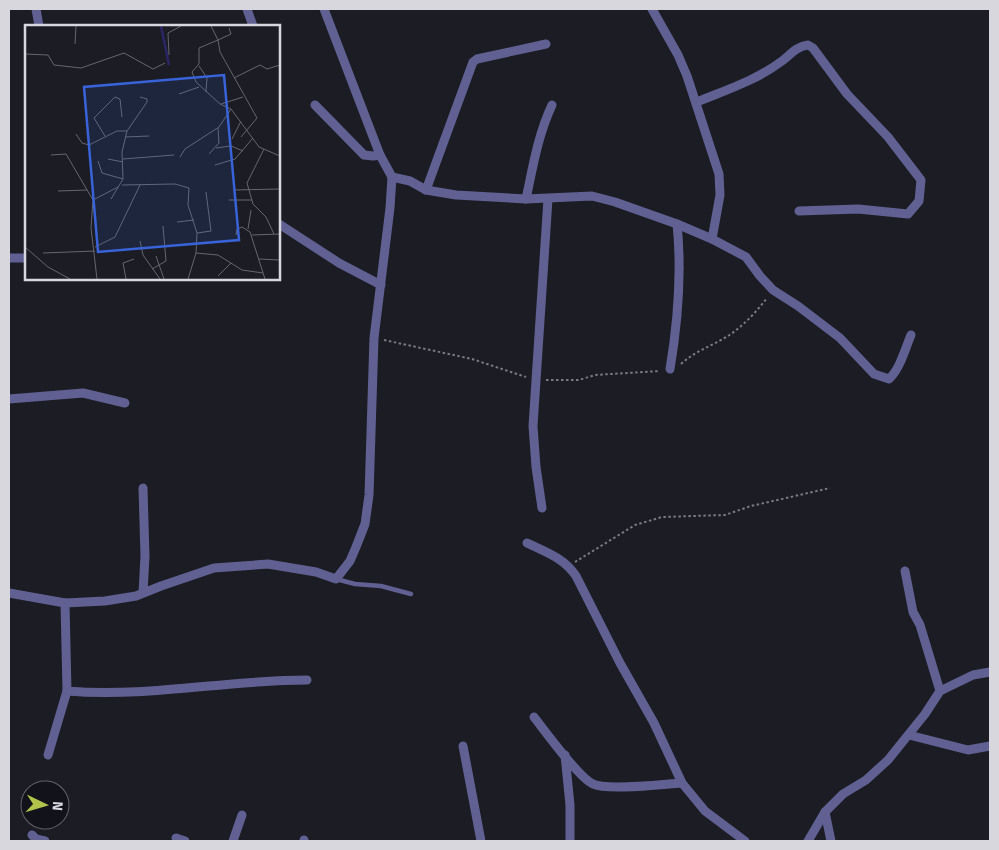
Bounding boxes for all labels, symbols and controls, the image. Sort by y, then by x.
inset map [25,25,280,280]
north arrow [20,780,70,830]
text: N [49,801,66,811]

